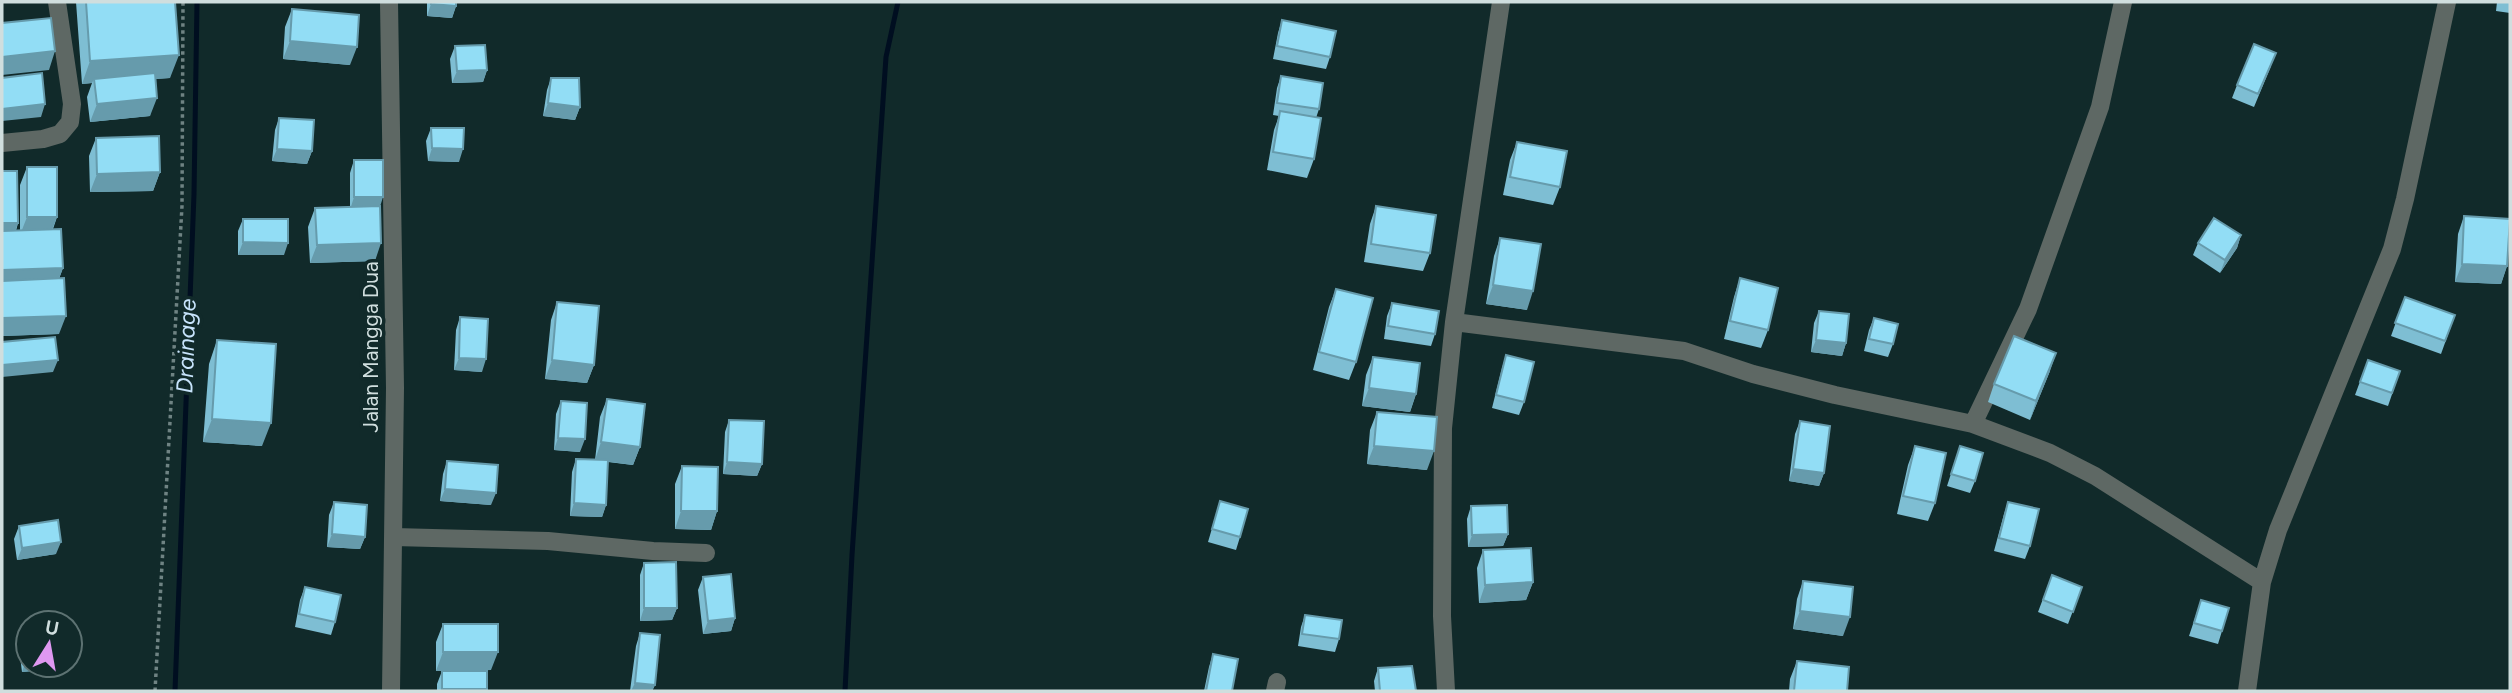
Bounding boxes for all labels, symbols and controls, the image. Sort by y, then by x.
street label: Jalan Mangga Dua [358,261,383,433]
water label: Drainage [170,298,202,394]
north arrow [14,609,84,679]
text: U [43,615,61,640]

